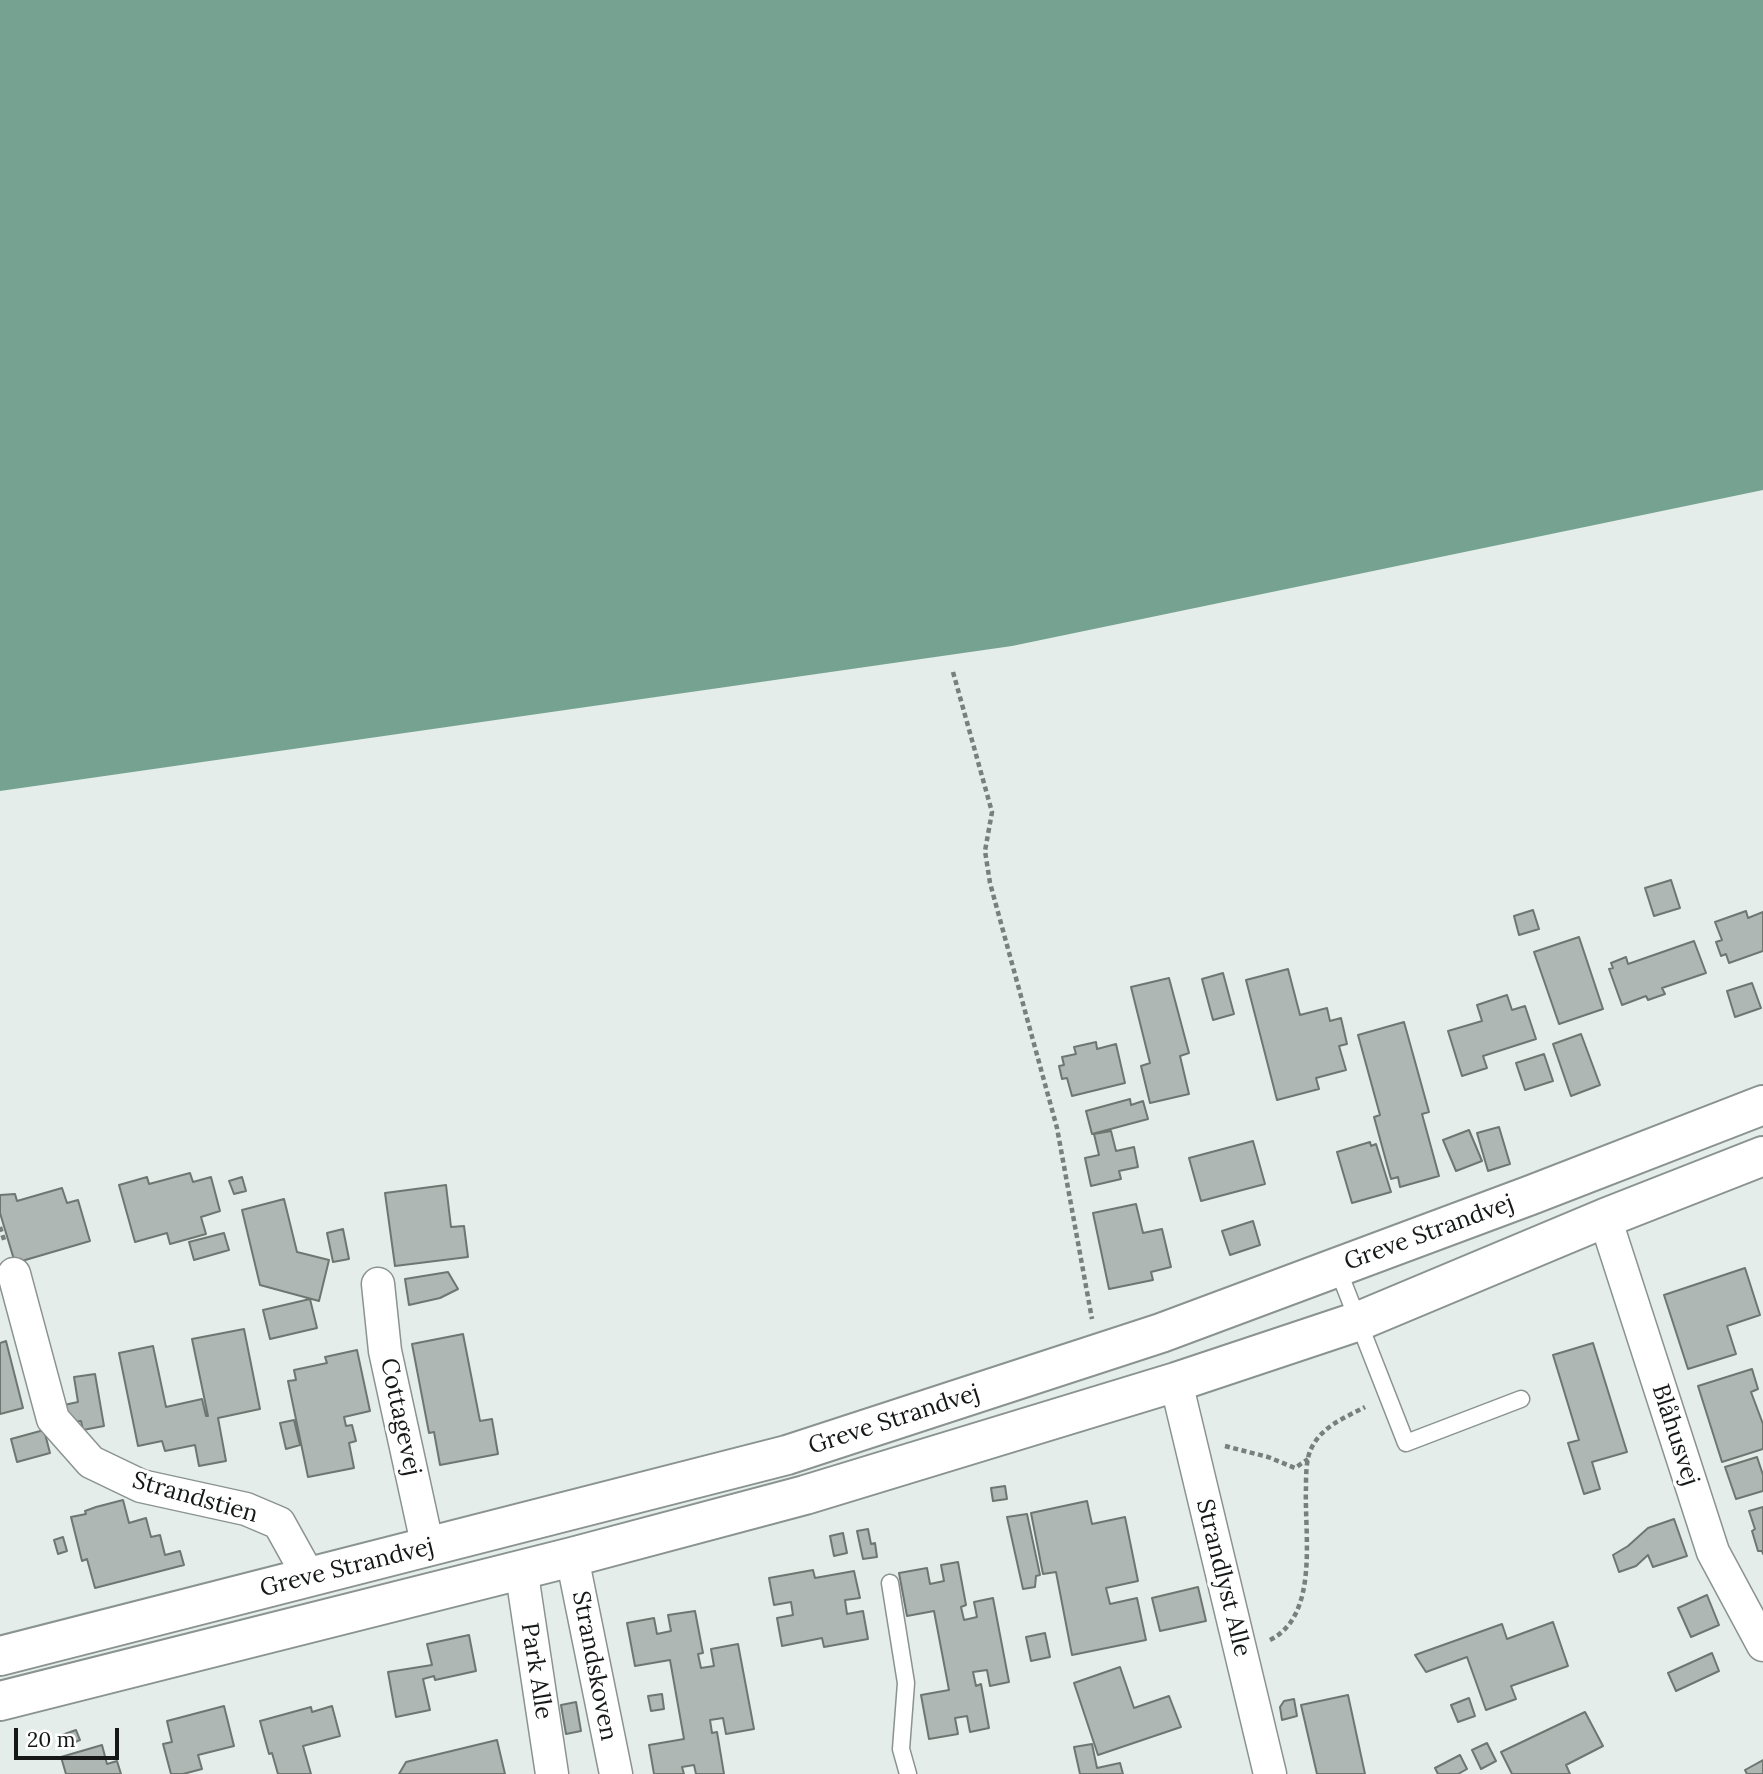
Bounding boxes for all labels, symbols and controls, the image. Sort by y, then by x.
street label: Greve Strandvej [1340,1189,1518,1277]
street label: Cottagevej [374,1356,426,1478]
street label: Greve Strandvej [805,1379,983,1461]
street label: Blåhusvej [1645,1381,1705,1489]
street label: Strandstien [129,1466,261,1530]
street label: Strandlyst Alle [1190,1496,1256,1660]
street label: Greve Strandvej [257,1532,437,1604]
street label: Strandskoven [565,1589,623,1743]
street label: Park Alle [514,1621,558,1721]
scale bar [18,1714,122,1758]
text: 20 m [27,1726,76,1753]

